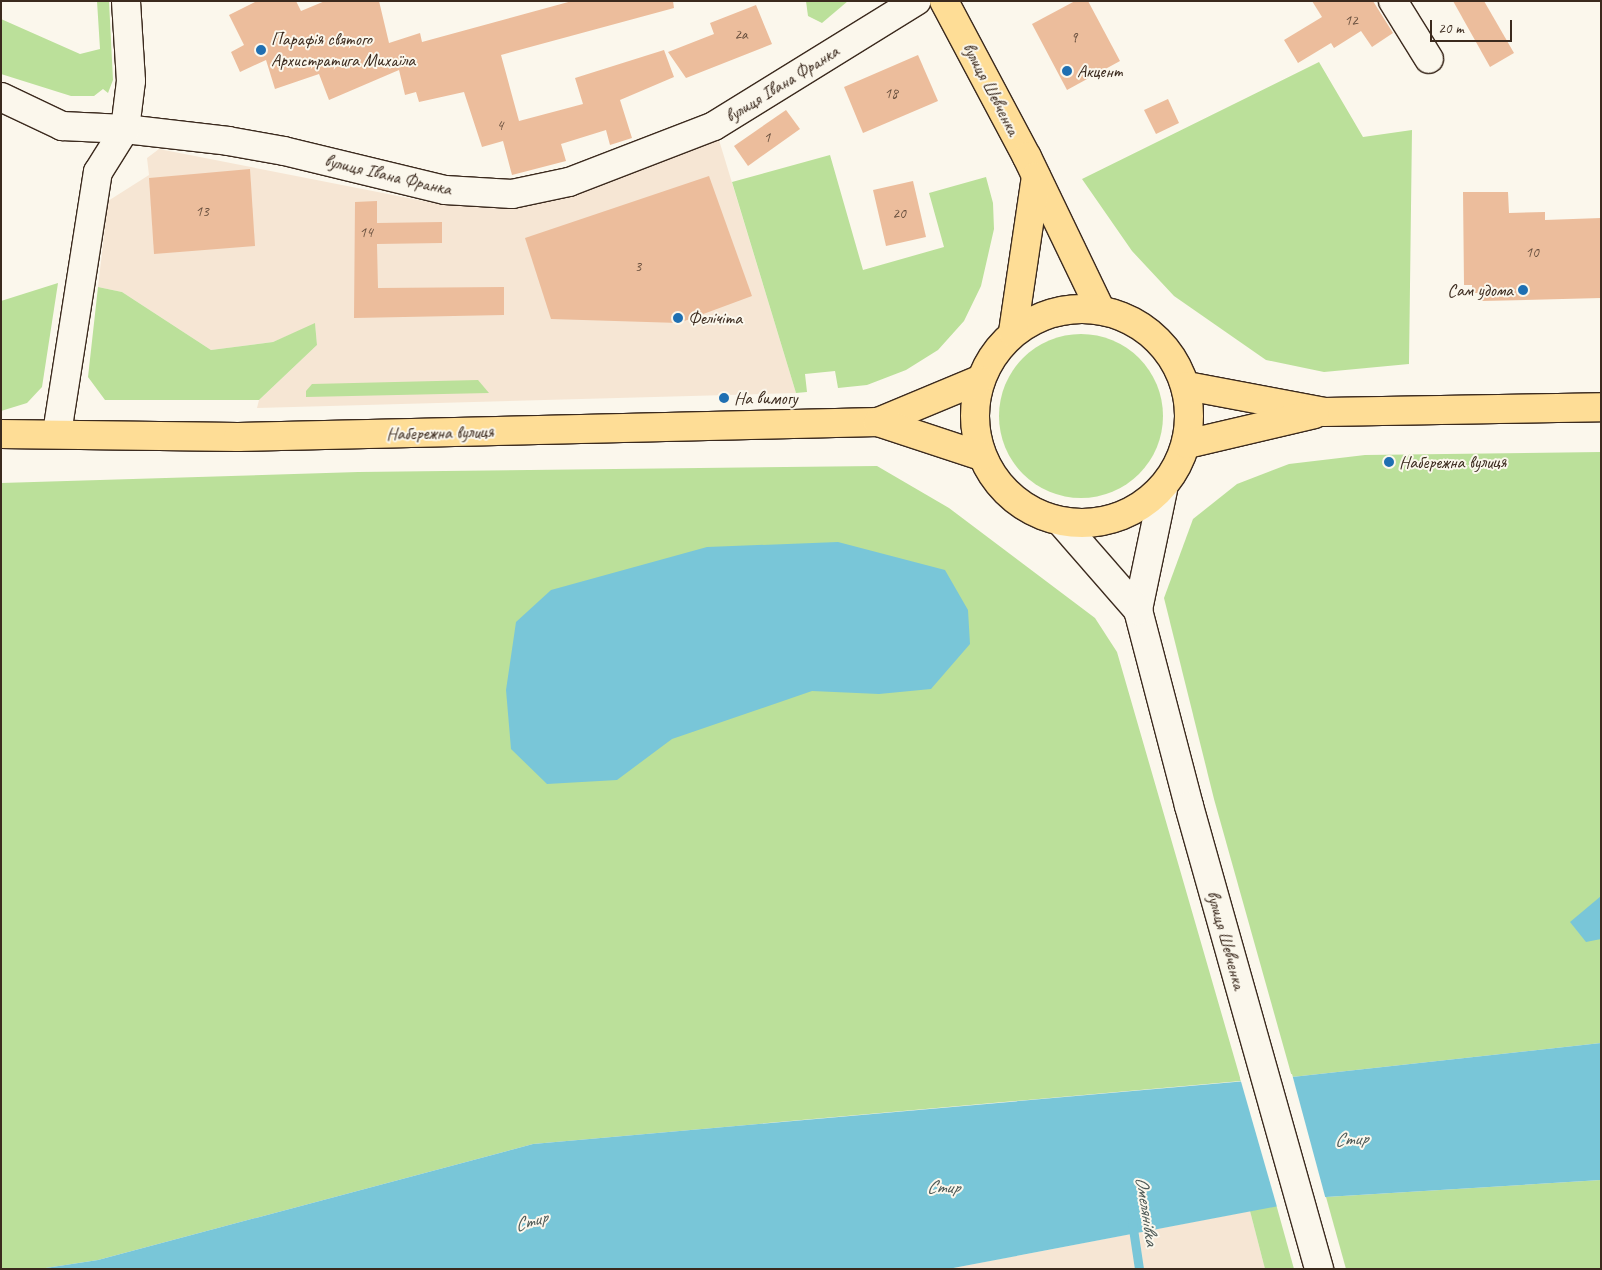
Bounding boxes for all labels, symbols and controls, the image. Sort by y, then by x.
scale bar [1432,10,1514,42]
house number: 12 [1344,12,1358,30]
text: 20 m [1438,19,1464,38]
house number: 2а [734,26,748,44]
place label: Парафія святого Архистратига Михаїла [271,29,414,72]
house number: 9 [1071,29,1077,47]
street label: вулиця Шевченка [958,39,1024,139]
street label: вулиця Івана Франка [721,41,843,127]
marker: Парафія святого Архистратига Михаїла [255,44,267,56]
place label: Акцент [1077,60,1122,82]
marker: Акцент [1061,65,1073,77]
house number: 18 [884,85,898,103]
house number: 4 [497,117,503,135]
house number: 1 [764,129,770,147]
street label: вулиця Івана Франка [323,150,453,200]
house number: 13 [195,203,209,221]
house number: 20 [892,205,906,223]
house number: 14 [359,224,373,242]
house number: 10 [1525,244,1539,262]
house number: 3 [635,258,641,276]
place label: Сам удома [1447,279,1513,301]
marker: Сам удома [1517,284,1529,296]
place label: Фелічіта [688,307,742,329]
marker: Фелічіта [672,312,684,324]
place label: На вимогу [734,387,795,409]
marker: На вимогу [718,392,730,404]
street label: Набережна вулиця [386,421,494,445]
place label: Набережна вулиця [1399,451,1507,473]
marker: Набережна вулиця [1383,456,1395,468]
street label: вулиця Шевченка [1202,888,1250,992]
water label: Стир [1334,1127,1368,1153]
water label: Омелянівка [1129,1175,1163,1247]
water label: Стир [926,1177,960,1199]
water label: Стир [512,1206,550,1238]

